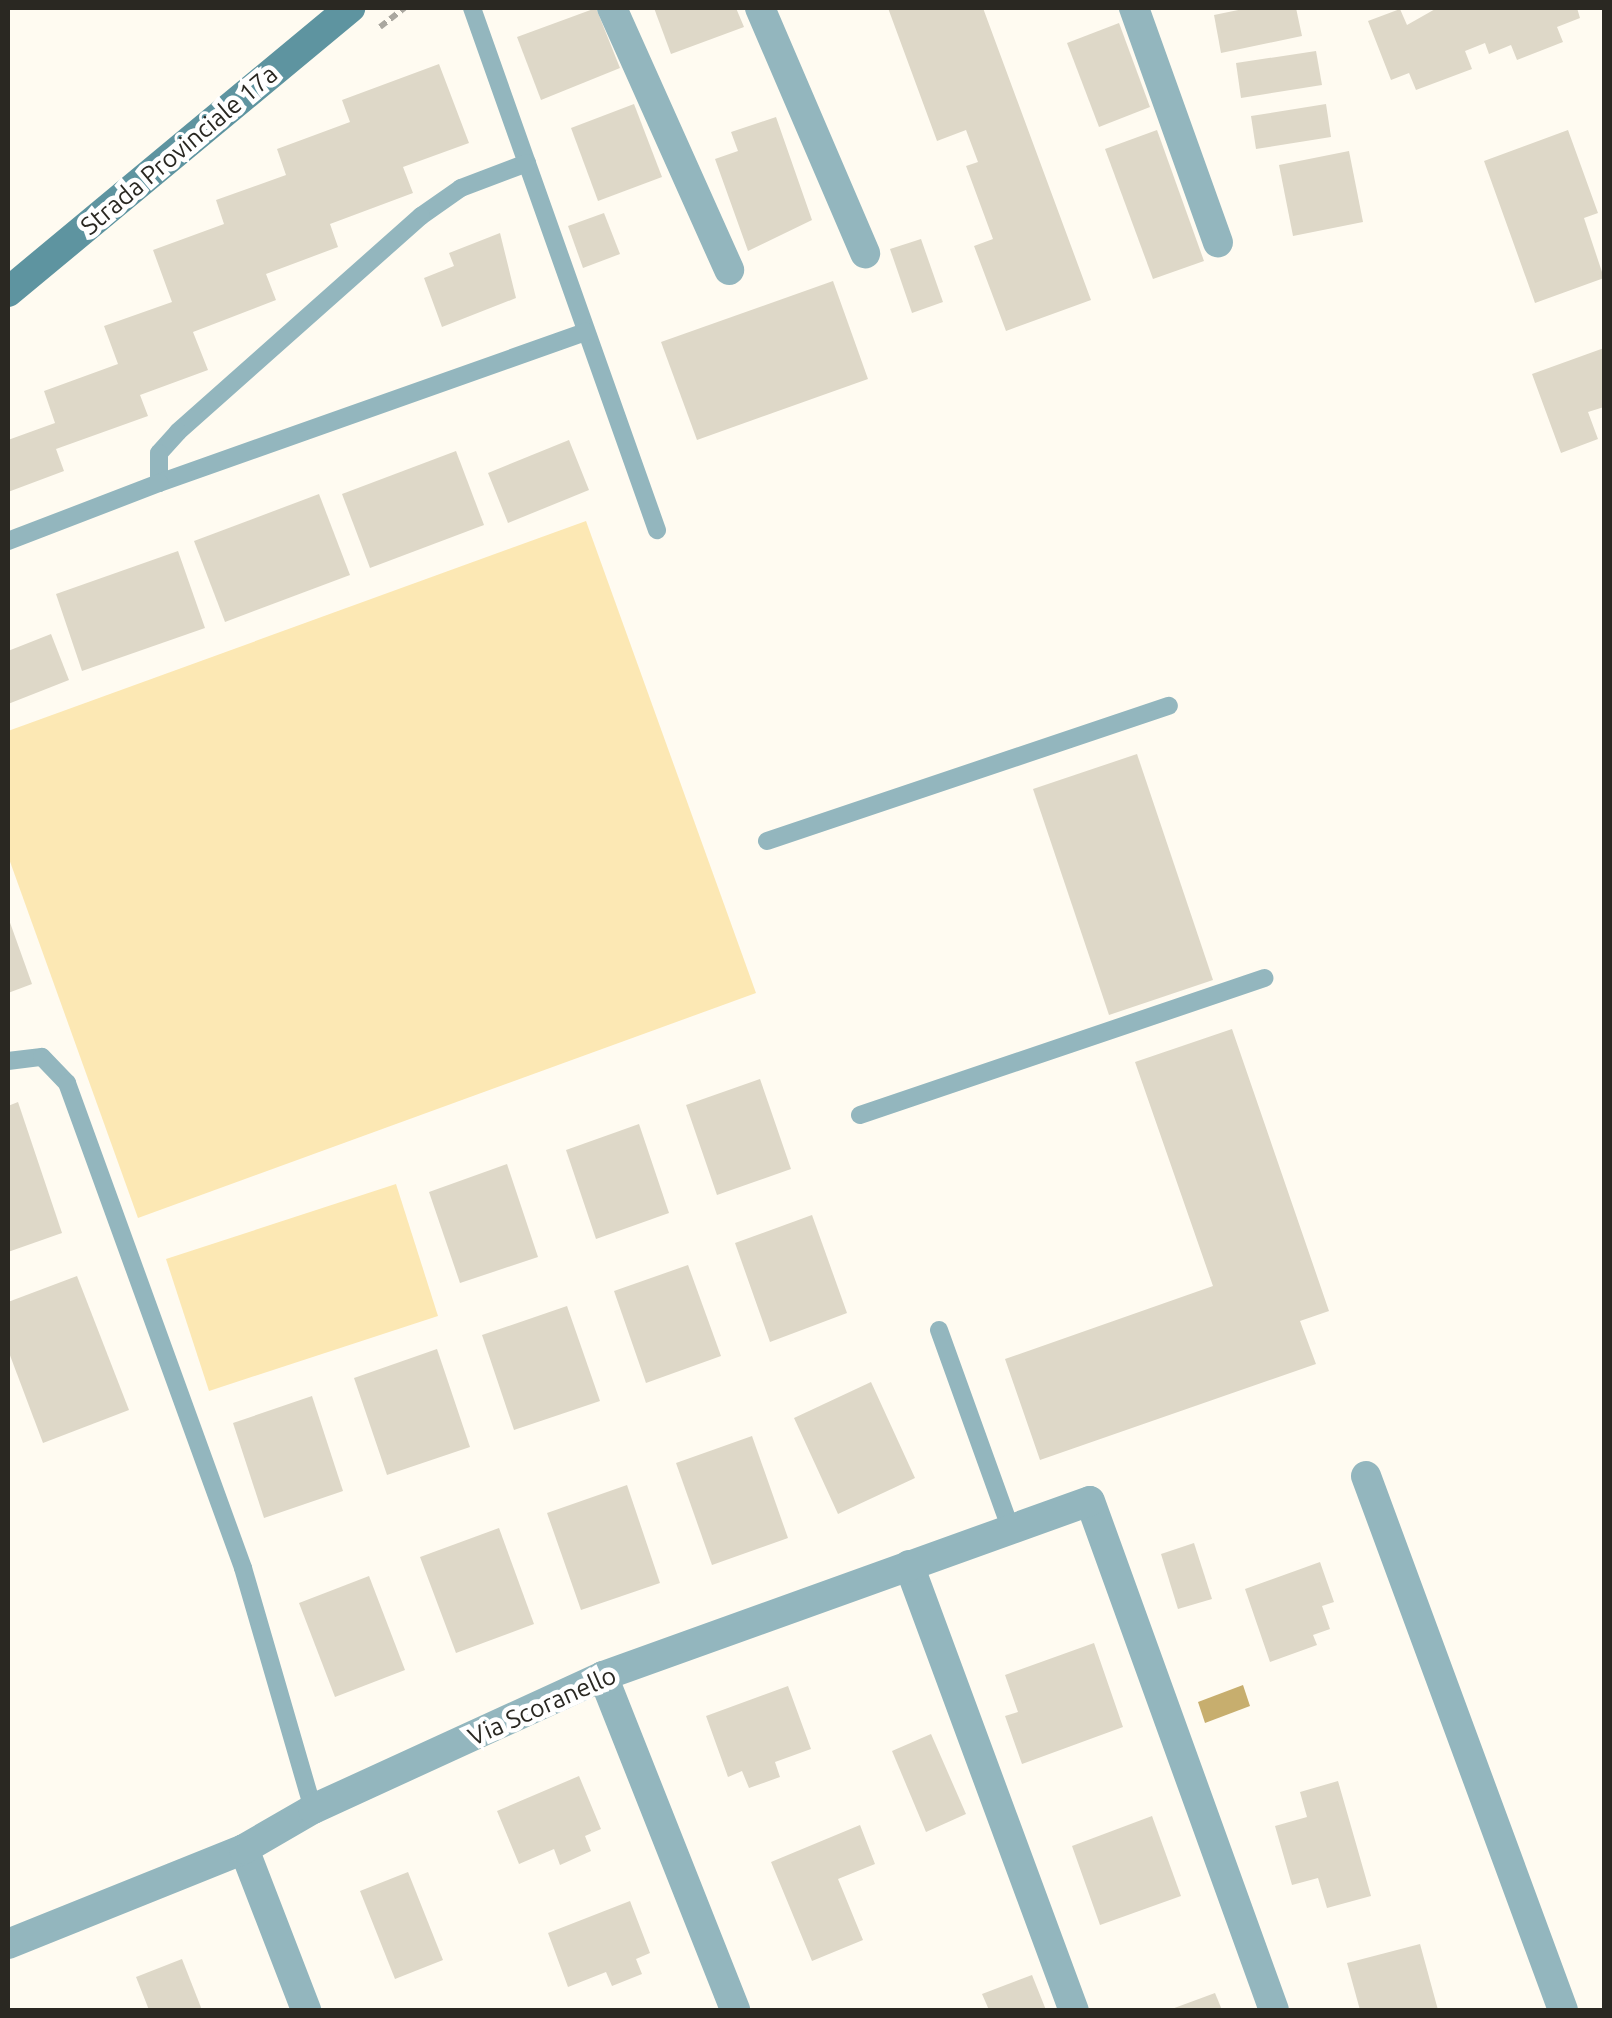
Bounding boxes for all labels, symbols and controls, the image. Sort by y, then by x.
street label: Strada Provinciale 17a [75,59,283,241]
street label: Via Scoranello [463,1660,621,1752]

